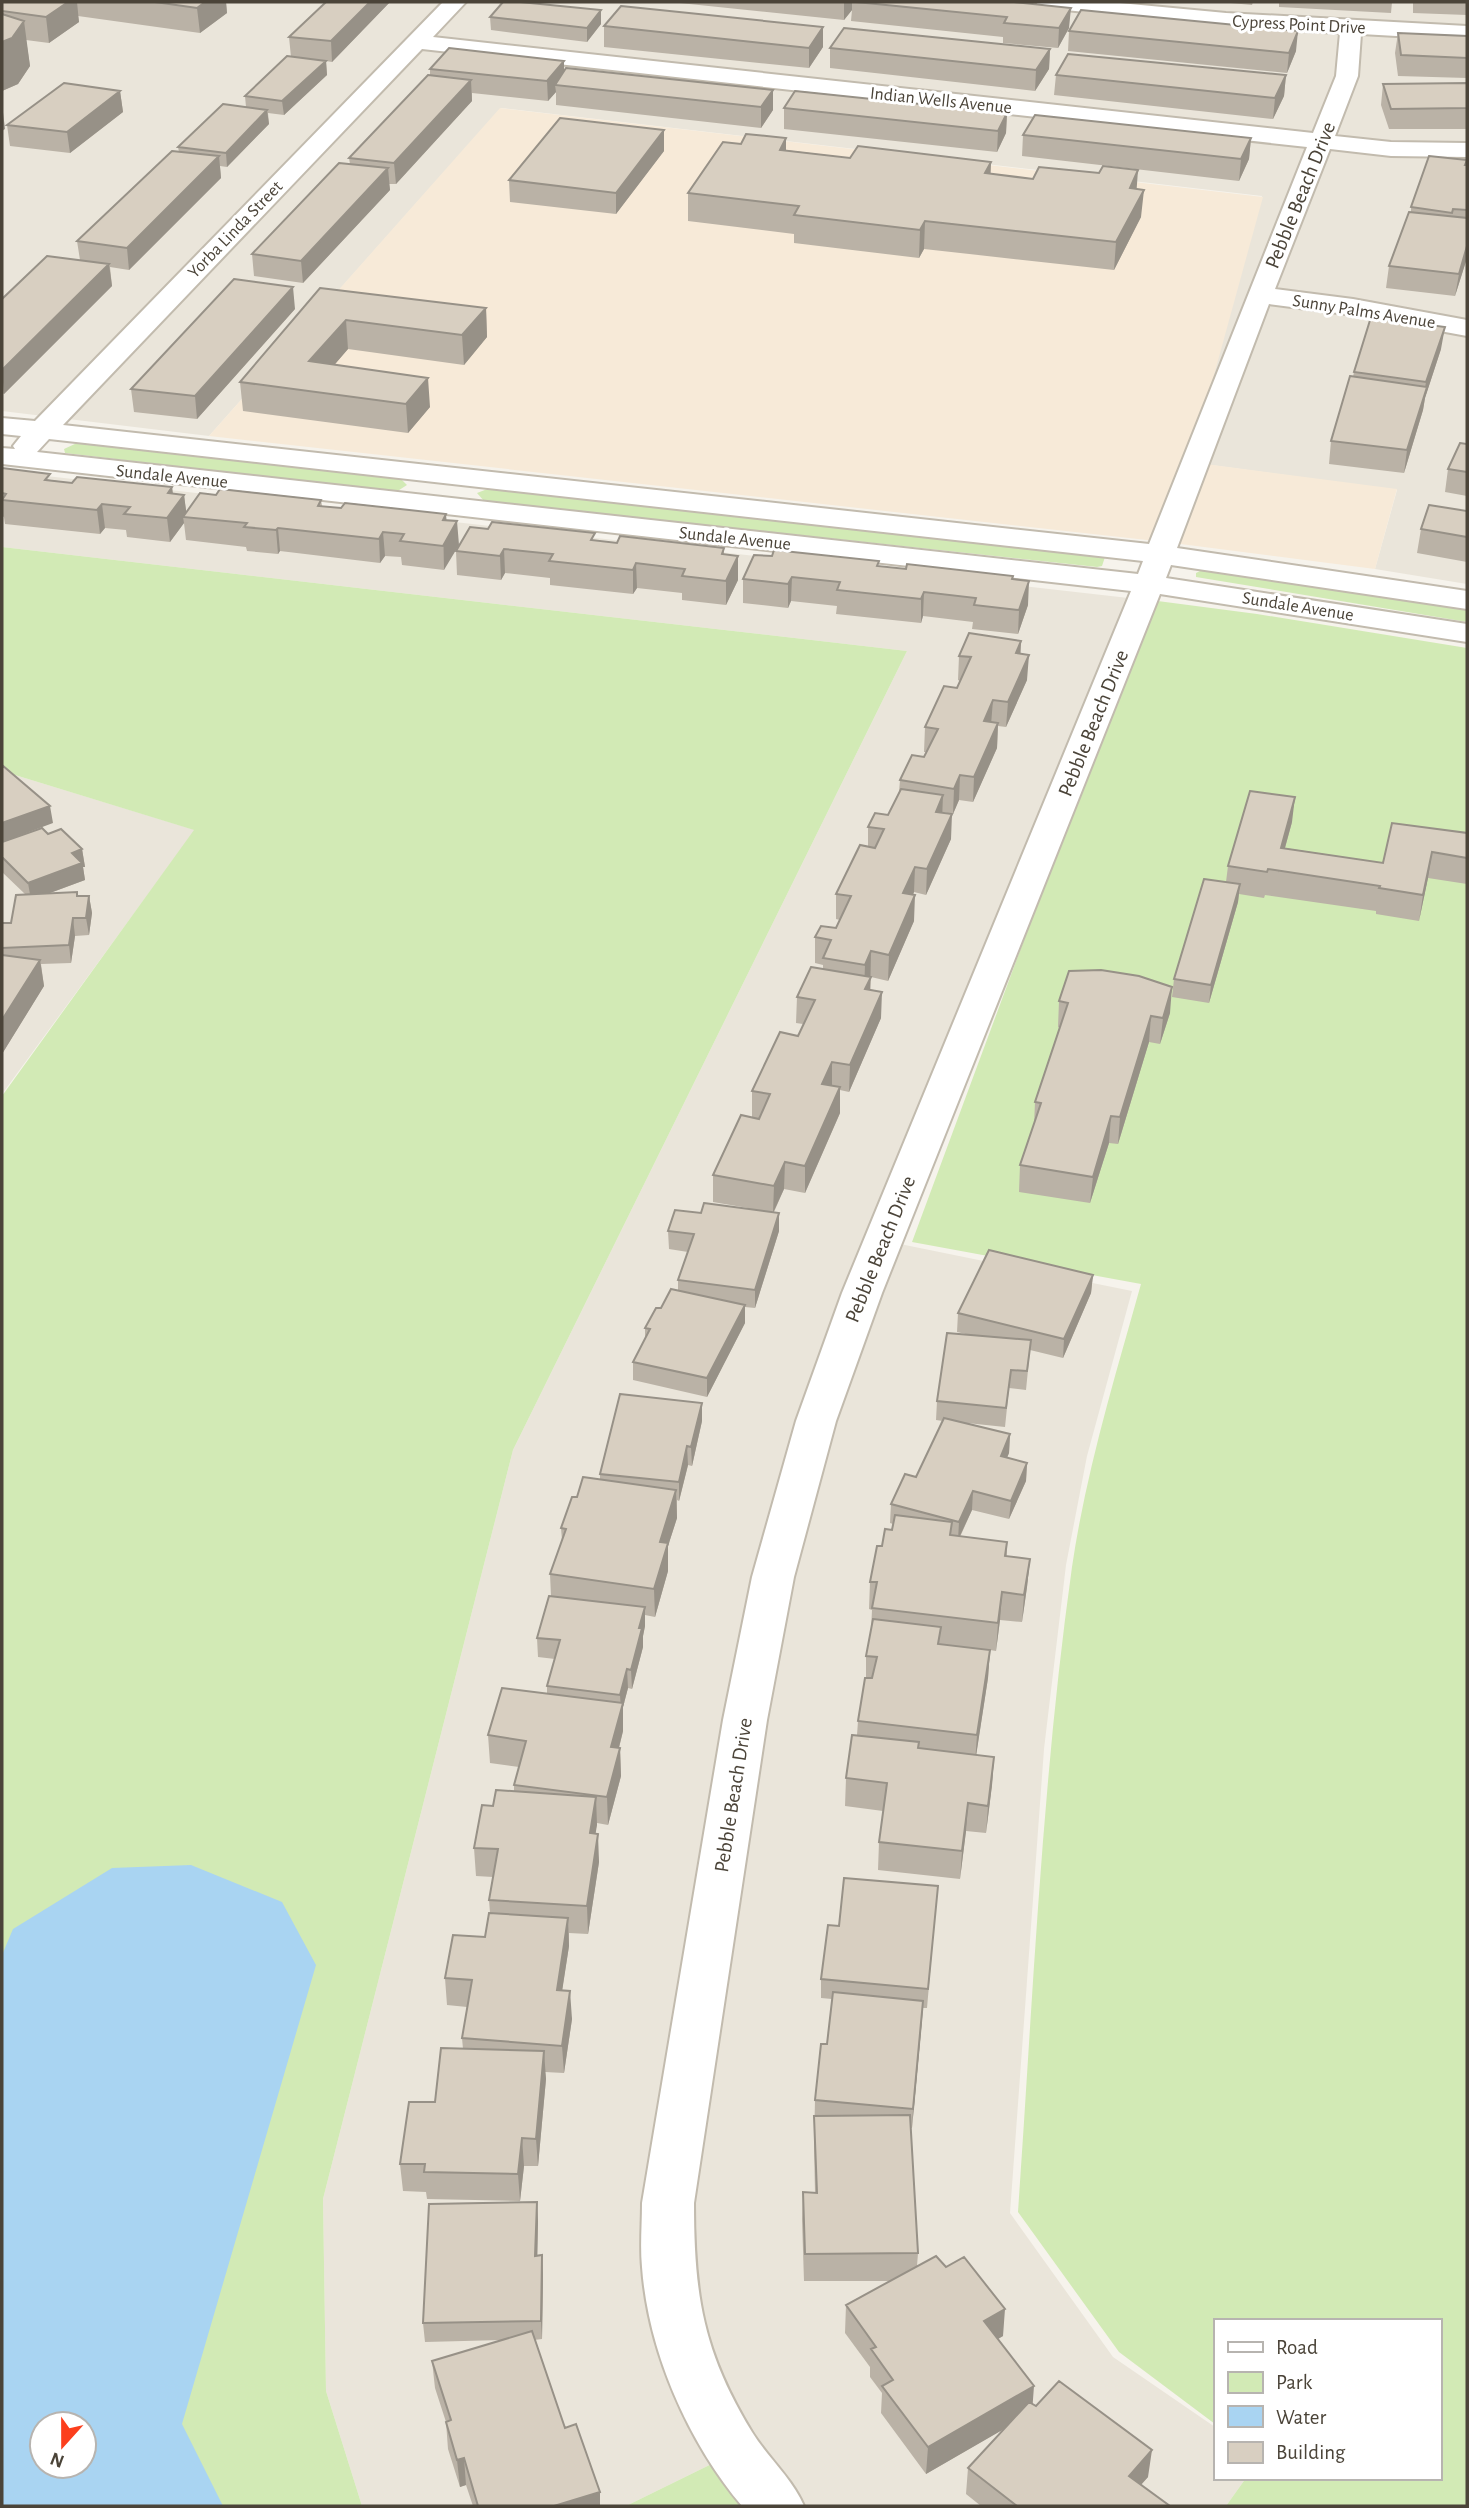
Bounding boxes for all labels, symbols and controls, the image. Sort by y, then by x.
street label: Cypress Point Drive [1232,13,1366,37]
street label: Indian Wells Avenue [869,85,1013,117]
street label: Pebble Beach Drive [1261,119,1339,272]
street label: Yorba Linda Street [185,177,287,282]
street label: Sunny Palms Avenue [1291,292,1437,332]
street label: Sundale Avenue [115,462,229,492]
street label: Sundale Avenue [678,524,792,554]
street label: Sundale Avenue [1241,589,1355,625]
street label: Pebble Beach Drive [1054,647,1132,800]
street label: Pebble Beach Drive [841,1173,919,1326]
street label: Pebble Beach Drive [711,1716,756,1874]
legend [1214,2319,1441,2480]
text: Road [1276,2337,1318,2358]
text: Park [1276,2372,1313,2393]
text: Water [1276,2407,1326,2428]
north arrow [28,2410,98,2480]
text: Building [1276,2442,1346,2463]
text: N [48,2448,67,2471]

